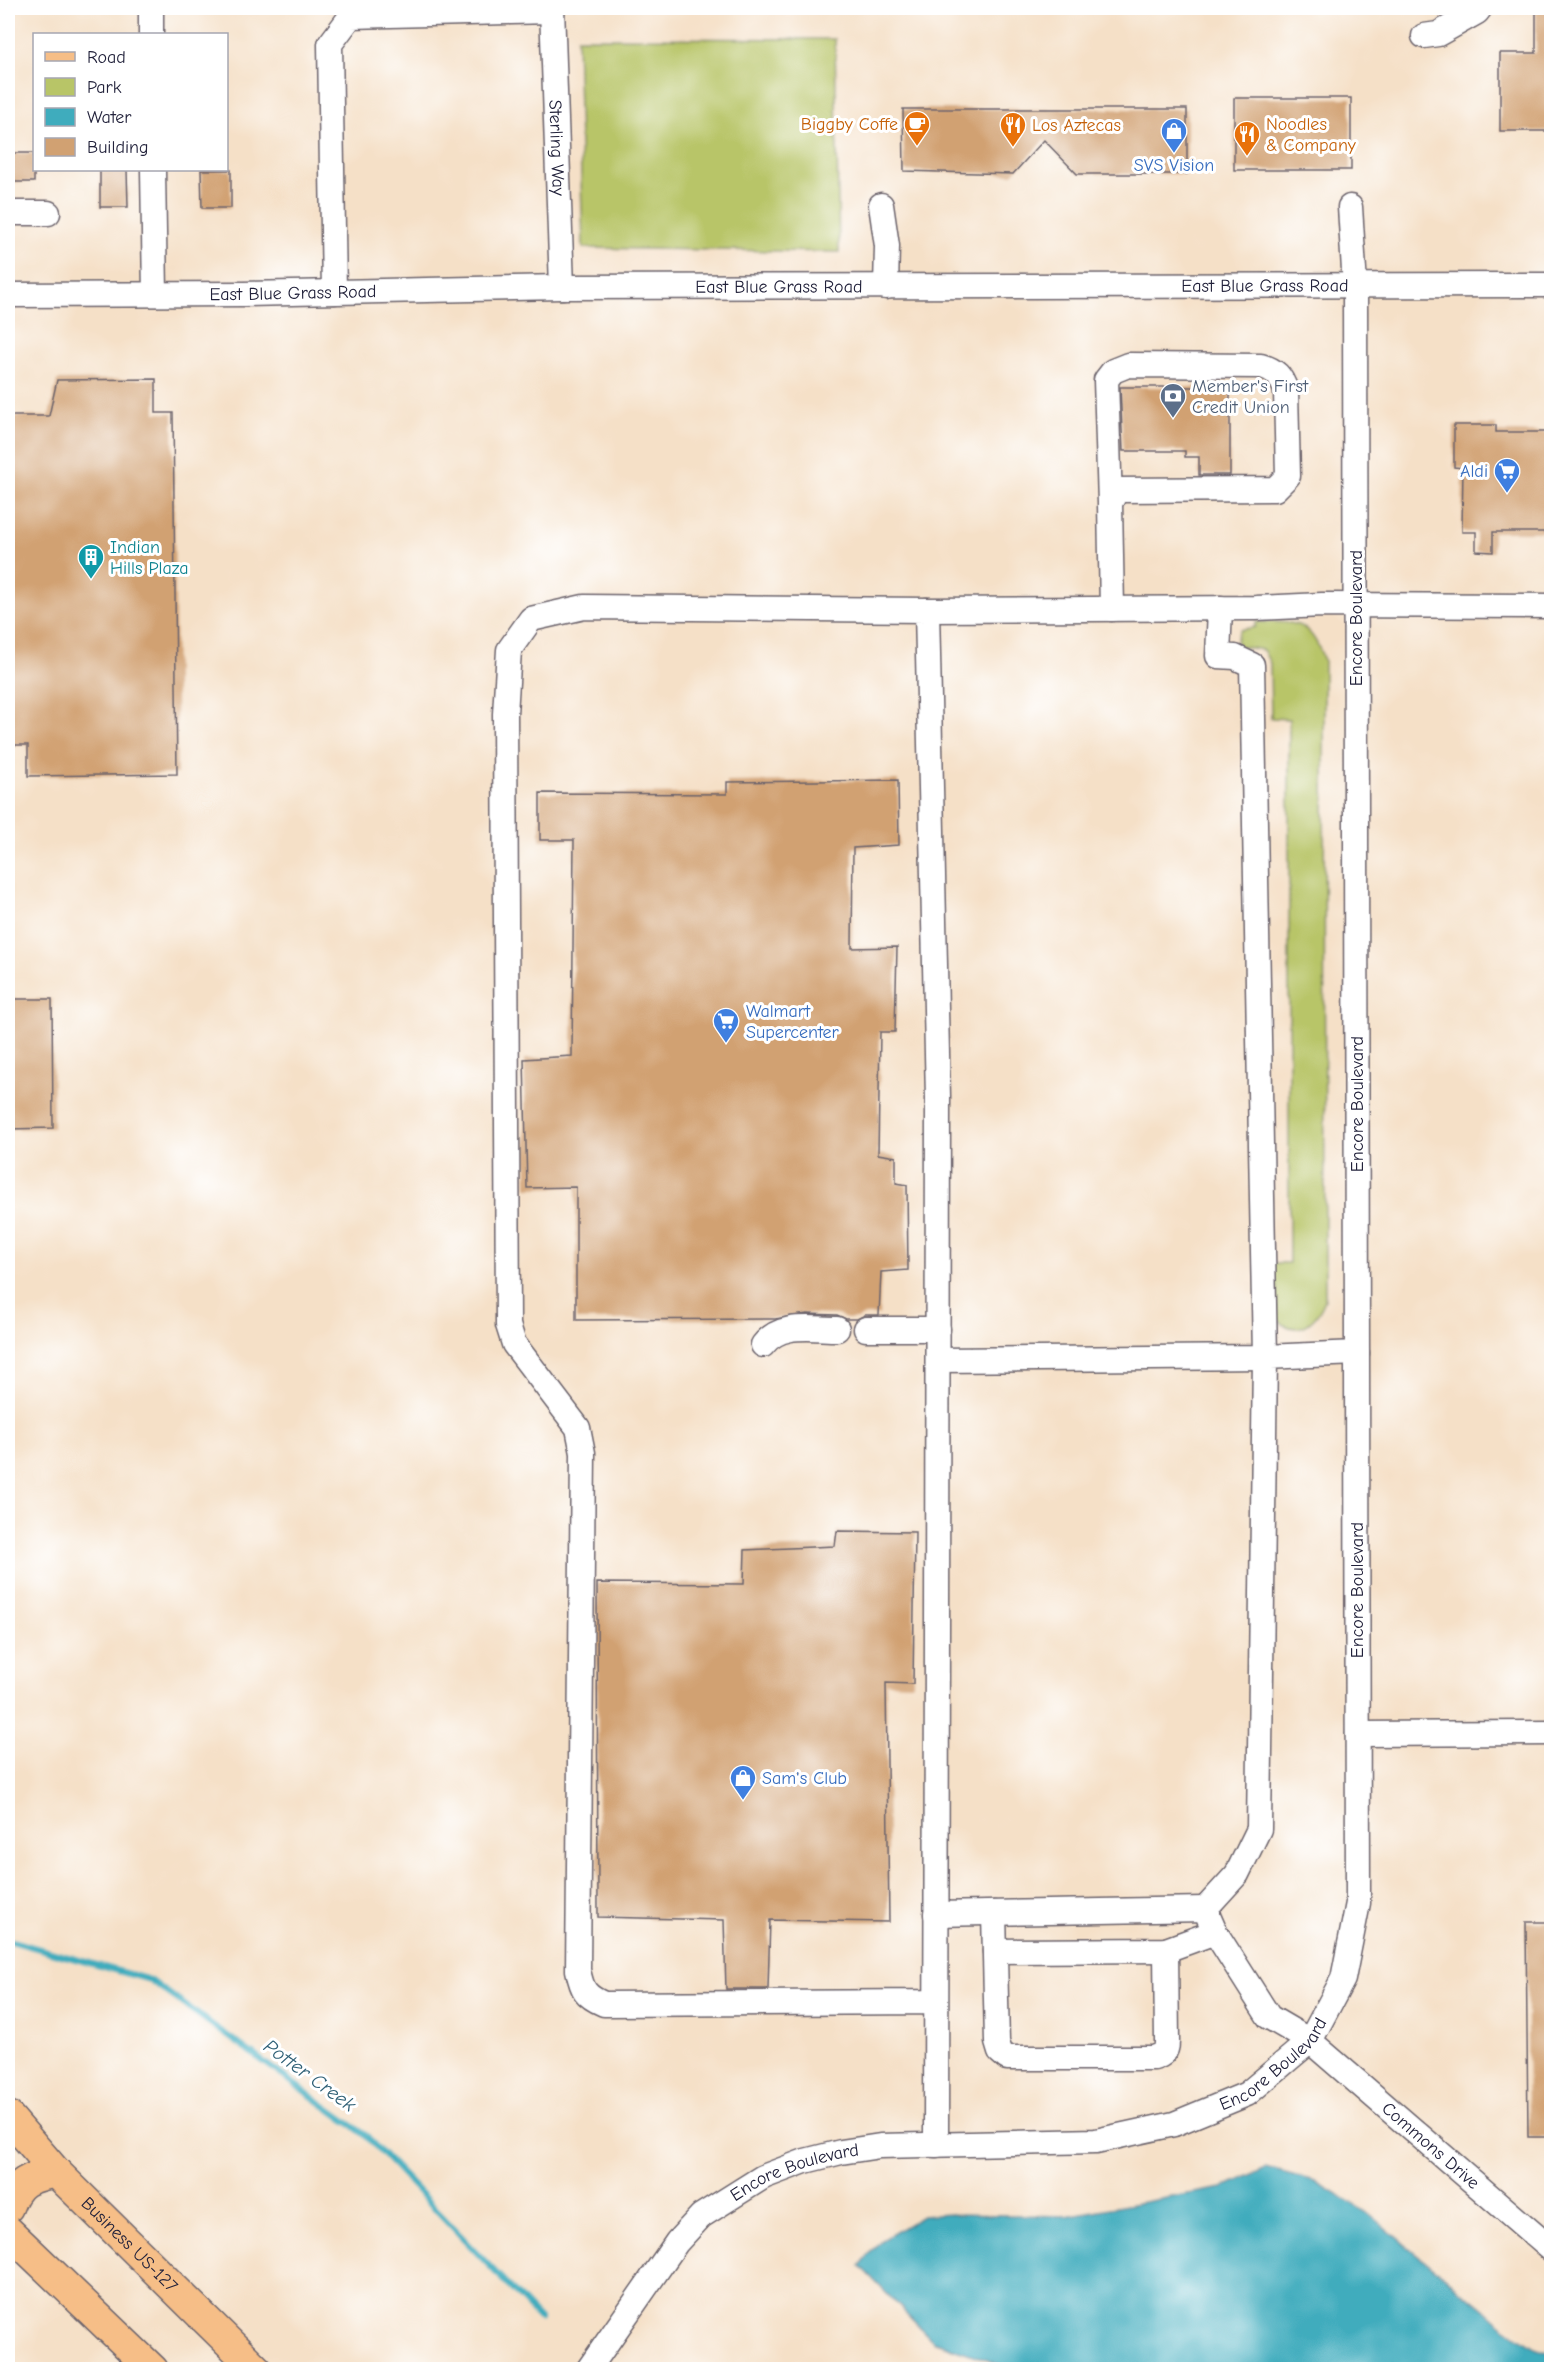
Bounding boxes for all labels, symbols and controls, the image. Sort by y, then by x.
legend [33,33,228,171]
text: Road [87,47,126,68]
text: Park [87,77,122,98]
street label: Sterling Way [544,100,569,197]
text: Water [87,107,132,128]
cafe icon: Biggby Coffe [902,109,932,147]
restaurant icon: Los Aztecas [998,110,1028,148]
place label: Biggby Coffe [801,114,898,135]
place label: Noodles & Company [1266,114,1357,156]
place label: Los Aztecas [1032,115,1121,136]
shop icon: SVS Vision [1159,116,1189,154]
restaurant icon: Noodles & Company [1232,119,1262,157]
text: Building [87,137,149,158]
place label: SVS Vision [1134,155,1214,176]
street label: East Blue Grass Road [1181,275,1348,297]
street label: East Blue Grass Road [695,276,862,298]
street label: East Blue Grass Road [209,281,377,305]
place label: Member's First Credit Union [1192,376,1309,418]
bank icon: Member's First Credit Union [1158,381,1188,419]
supermarket icon: Aldi [1492,456,1522,494]
place label: Aldi [1460,461,1488,482]
place label: Indian Hills Plaza [110,537,188,579]
building icon: Indian Hills Plaza [76,542,106,580]
street label: Encore Boulevard [1346,550,1367,686]
place label: Walmart Supercenter [746,1001,840,1043]
supermarket icon: Walmart Supercenter [711,1006,741,1044]
street label: Encore Boulevard [1347,1036,1368,1172]
street label: Encore Boulevard [1347,1522,1368,1658]
shop icon: Sam's Club [728,1763,758,1801]
place label: Sam's Club [762,1768,847,1789]
street label: Encore Boulevard [1216,2014,1331,2115]
water label: Potter Creek [259,2034,360,2117]
street label: Commons Drive [1377,2098,1484,2194]
street label: Encore Boulevard [727,2139,860,2206]
street label: Business US-127 [77,2193,182,2297]

